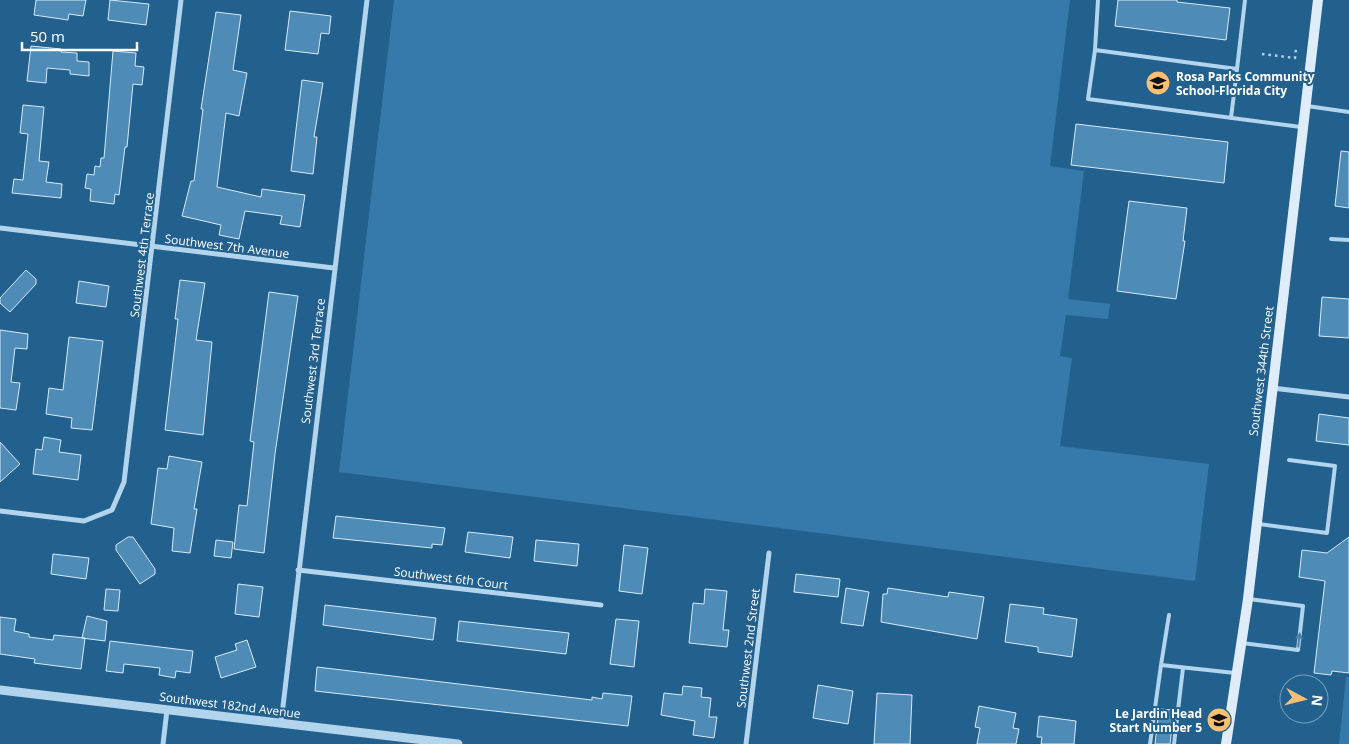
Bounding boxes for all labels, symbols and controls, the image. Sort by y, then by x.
scale bar [22,20,138,52]
text: 50 m [30,26,65,46]
place label: Rosa Parks Community School-Florida City [1176,68,1315,99]
school or university icon: Rosa Parks Community School-Florida City [1145,70,1171,96]
street label: Southwest 4th Terrace [126,191,158,319]
street label: Southwest 7th Avenue [164,230,290,262]
street label: Southwest 3rd Terrace [297,297,329,425]
street label: Southwest 344th Street [1245,305,1277,437]
street label: Southwest 6th Court [393,563,509,593]
street label: Southwest 2nd Street [732,587,764,709]
one-way arrow [1295,632,1303,648]
north arrow [1279,674,1329,724]
street label: Southwest 182nd Avenue [158,688,302,722]
text: N [1307,694,1328,707]
place label: Le Jardin Head Start Number 5 [1110,705,1202,736]
school or university icon: Le Jardin Head Start Number 5 [1206,707,1232,733]

